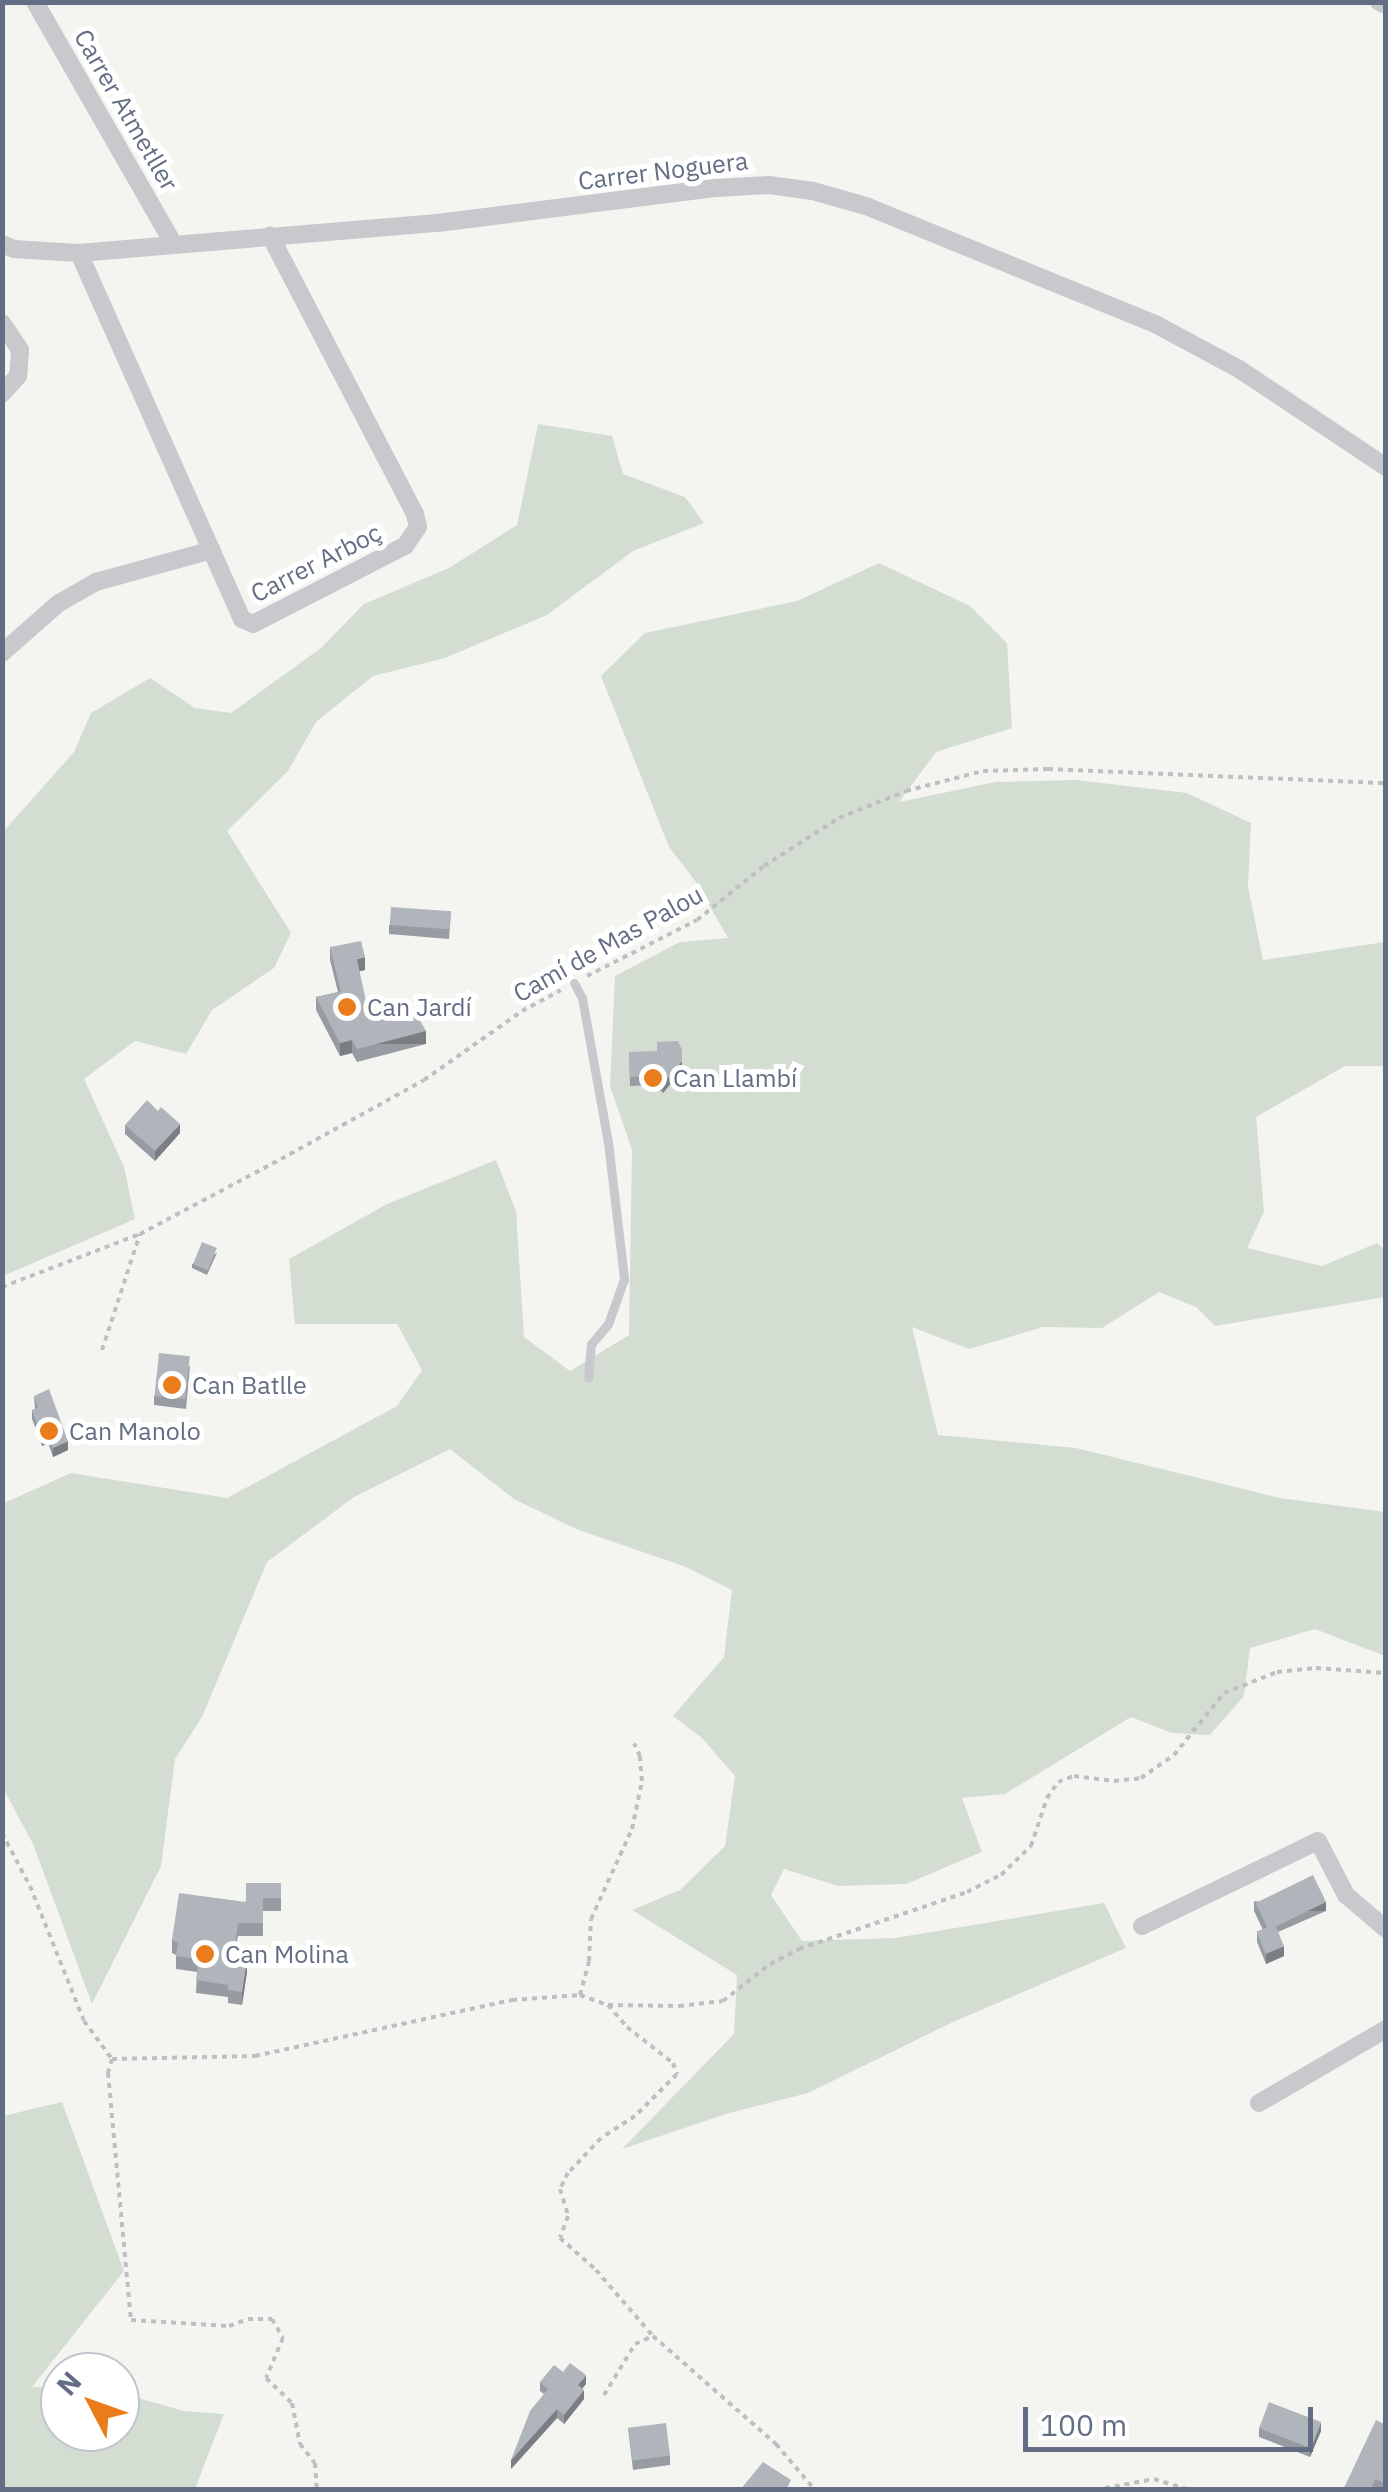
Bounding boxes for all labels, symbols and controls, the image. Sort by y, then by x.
street label: Carrer Atmetller [68,24,184,196]
street label: Carrer Noguera [576,146,750,196]
street label: Carrer Arboç [246,517,386,609]
street label: Camí de Mas Palou [508,880,708,1008]
place label: Can Jardí [367,992,472,1022]
marker: Can Jardí [336,996,358,1018]
place label: Can Llambí [673,1063,797,1093]
marker: Can Llambí [642,1067,664,1089]
place label: Can Batlle [192,1370,307,1400]
marker: Can Batlle [161,1374,183,1396]
place label: Can Manolo [69,1416,201,1446]
marker: Can Manolo [38,1420,60,1442]
place label: Can Molina [225,1939,349,1969]
marker: Can Molina [194,1943,216,1965]
north arrow [40,2352,140,2452]
text: N [48,2364,89,2403]
scale bar [1028,2387,1318,2449]
text: 100 m [1040,2405,1127,2444]

